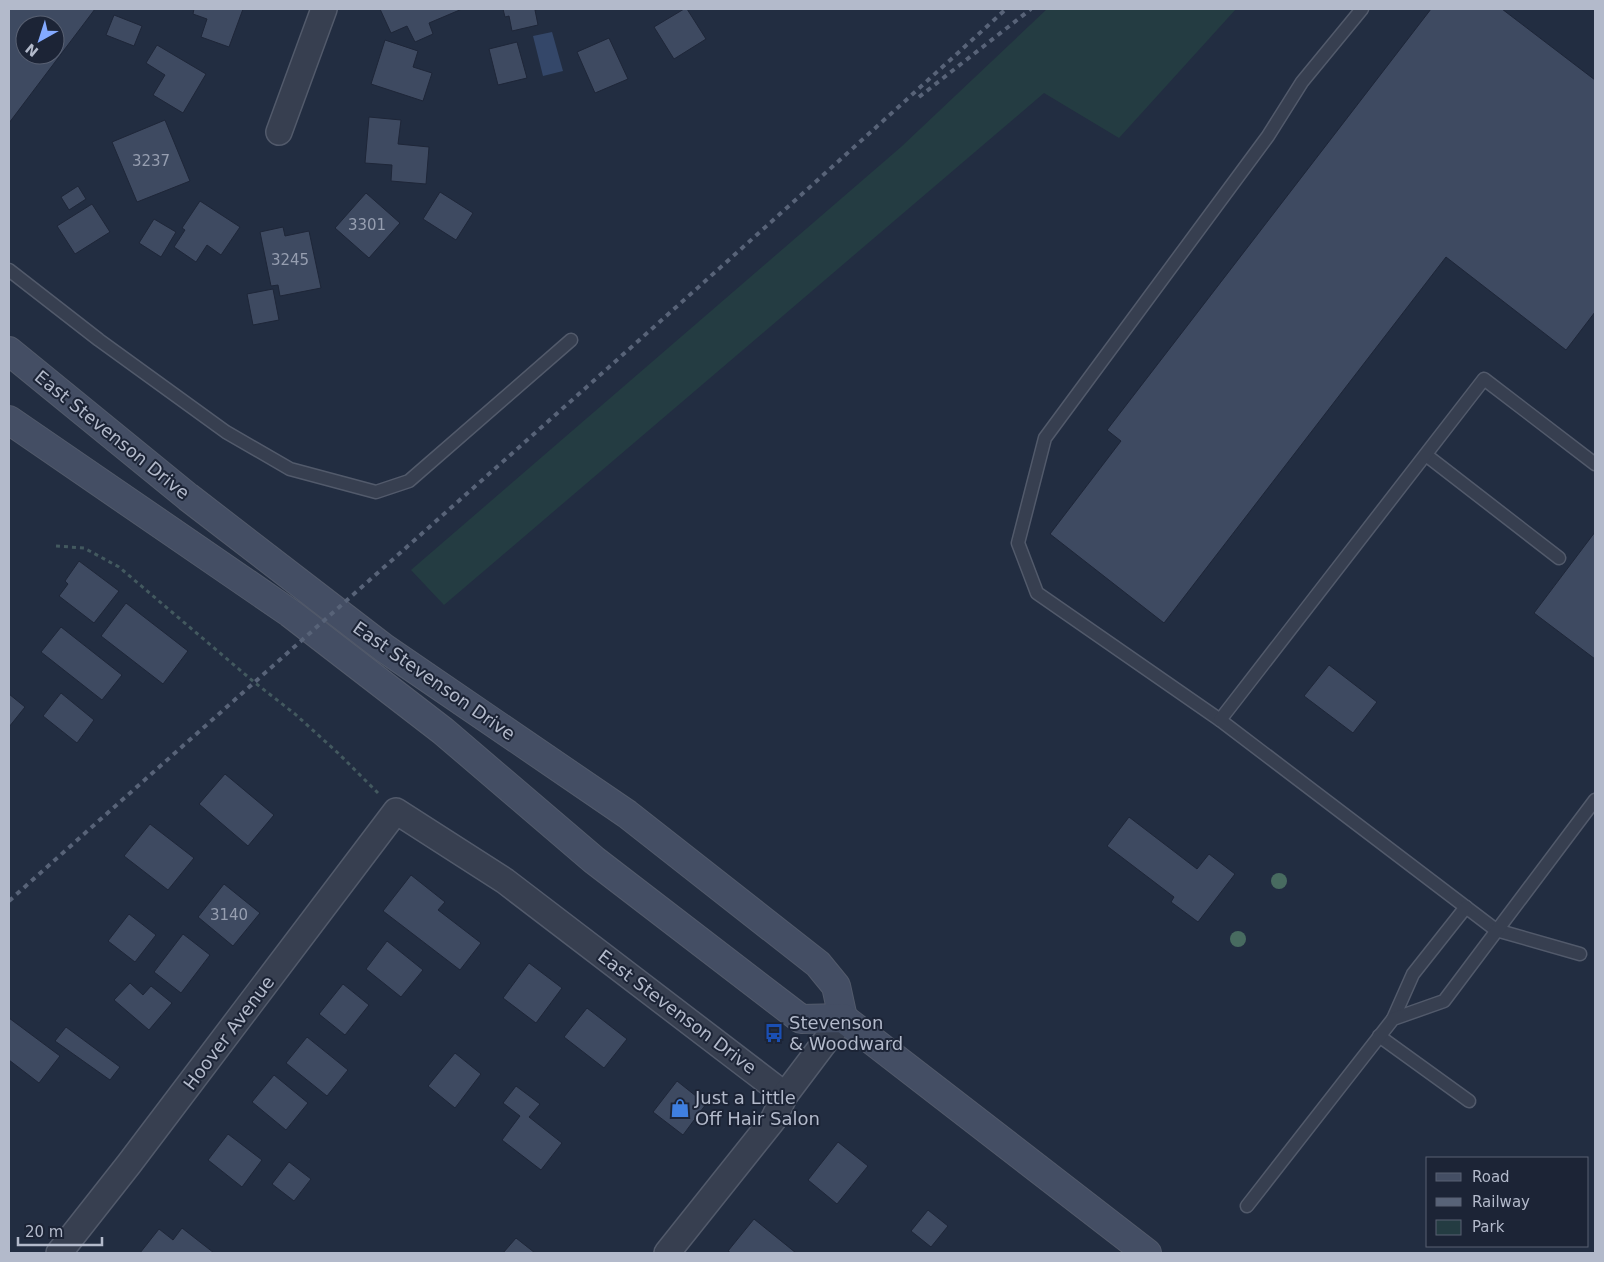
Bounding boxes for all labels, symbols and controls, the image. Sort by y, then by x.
north arrow [15,15,65,65]
text: N [22,40,41,60]
house number: 3237 [132,152,170,170]
house number: 3301 [348,216,386,234]
house number: 3245 [271,251,309,269]
street label: East Stevenson Drive [31,366,194,503]
street label: East Stevenson Drive [349,617,519,744]
house number: 3140 [210,906,248,924]
street label: East Stevenson Drive [594,945,761,1078]
street label: Hoover Avenue [179,972,278,1094]
place label: Stevenson & Woodward [789,1012,903,1054]
bus stop icon: Stevenson & Woodward [763,1022,785,1044]
place label: Just a Little Off Hair Salon [694,1087,820,1129]
shop icon: Just a Little Off Hair Salon [669,1097,691,1119]
legend [1426,1157,1589,1247]
text: Road [1472,1168,1510,1186]
text: Railway [1472,1193,1530,1211]
scale bar [18,1214,101,1246]
text: Park [1472,1218,1505,1236]
text: 20 m [25,1223,63,1241]

